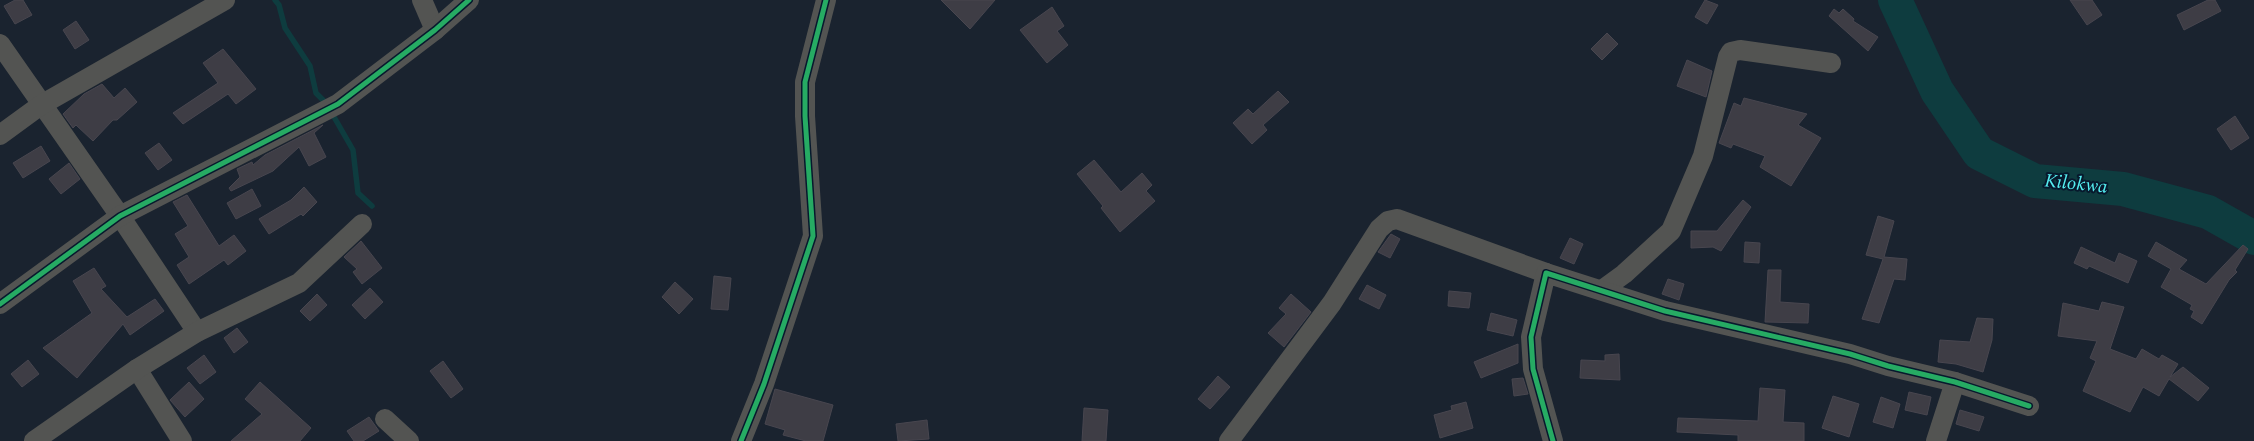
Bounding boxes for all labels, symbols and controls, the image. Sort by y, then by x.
water label: Kilokwa [2043,166,2109,202]

